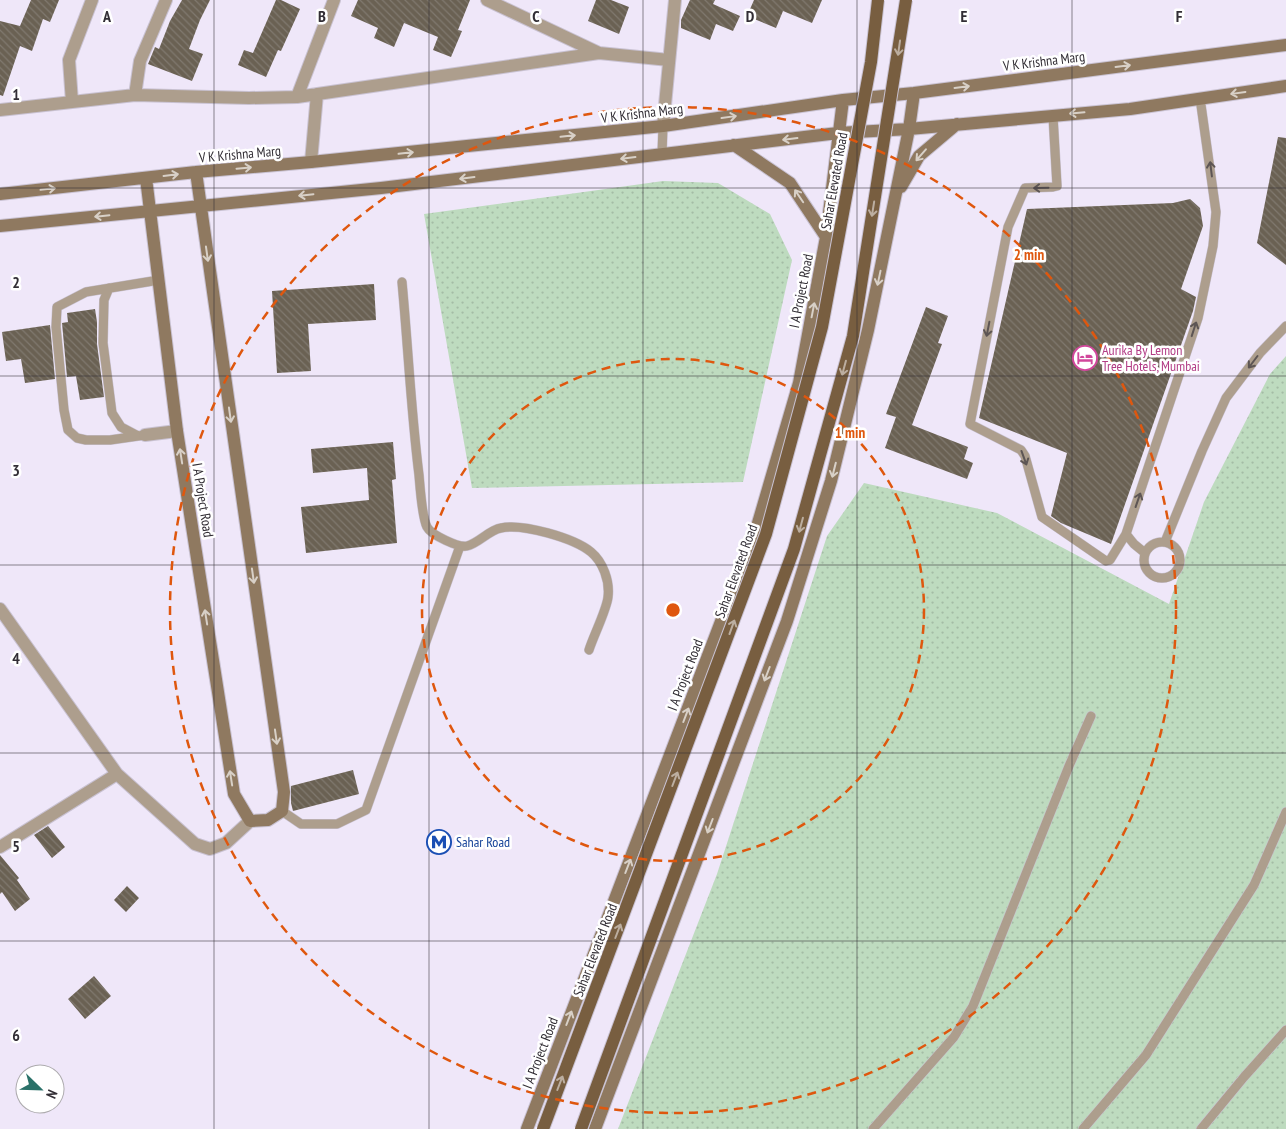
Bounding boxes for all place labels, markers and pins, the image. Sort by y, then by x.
place label: Aurika By Lemon Tree Hotels, Mumbai [1102,341,1200,375]
hotel icon: Aurika By Lemon Tree Hotels, Mumbai [1072,345,1098,371]
centre of rings [664,601,682,619]
metro station icon: Sahar Road [426,829,452,855]
place label: Sahar Road [456,833,510,851]

